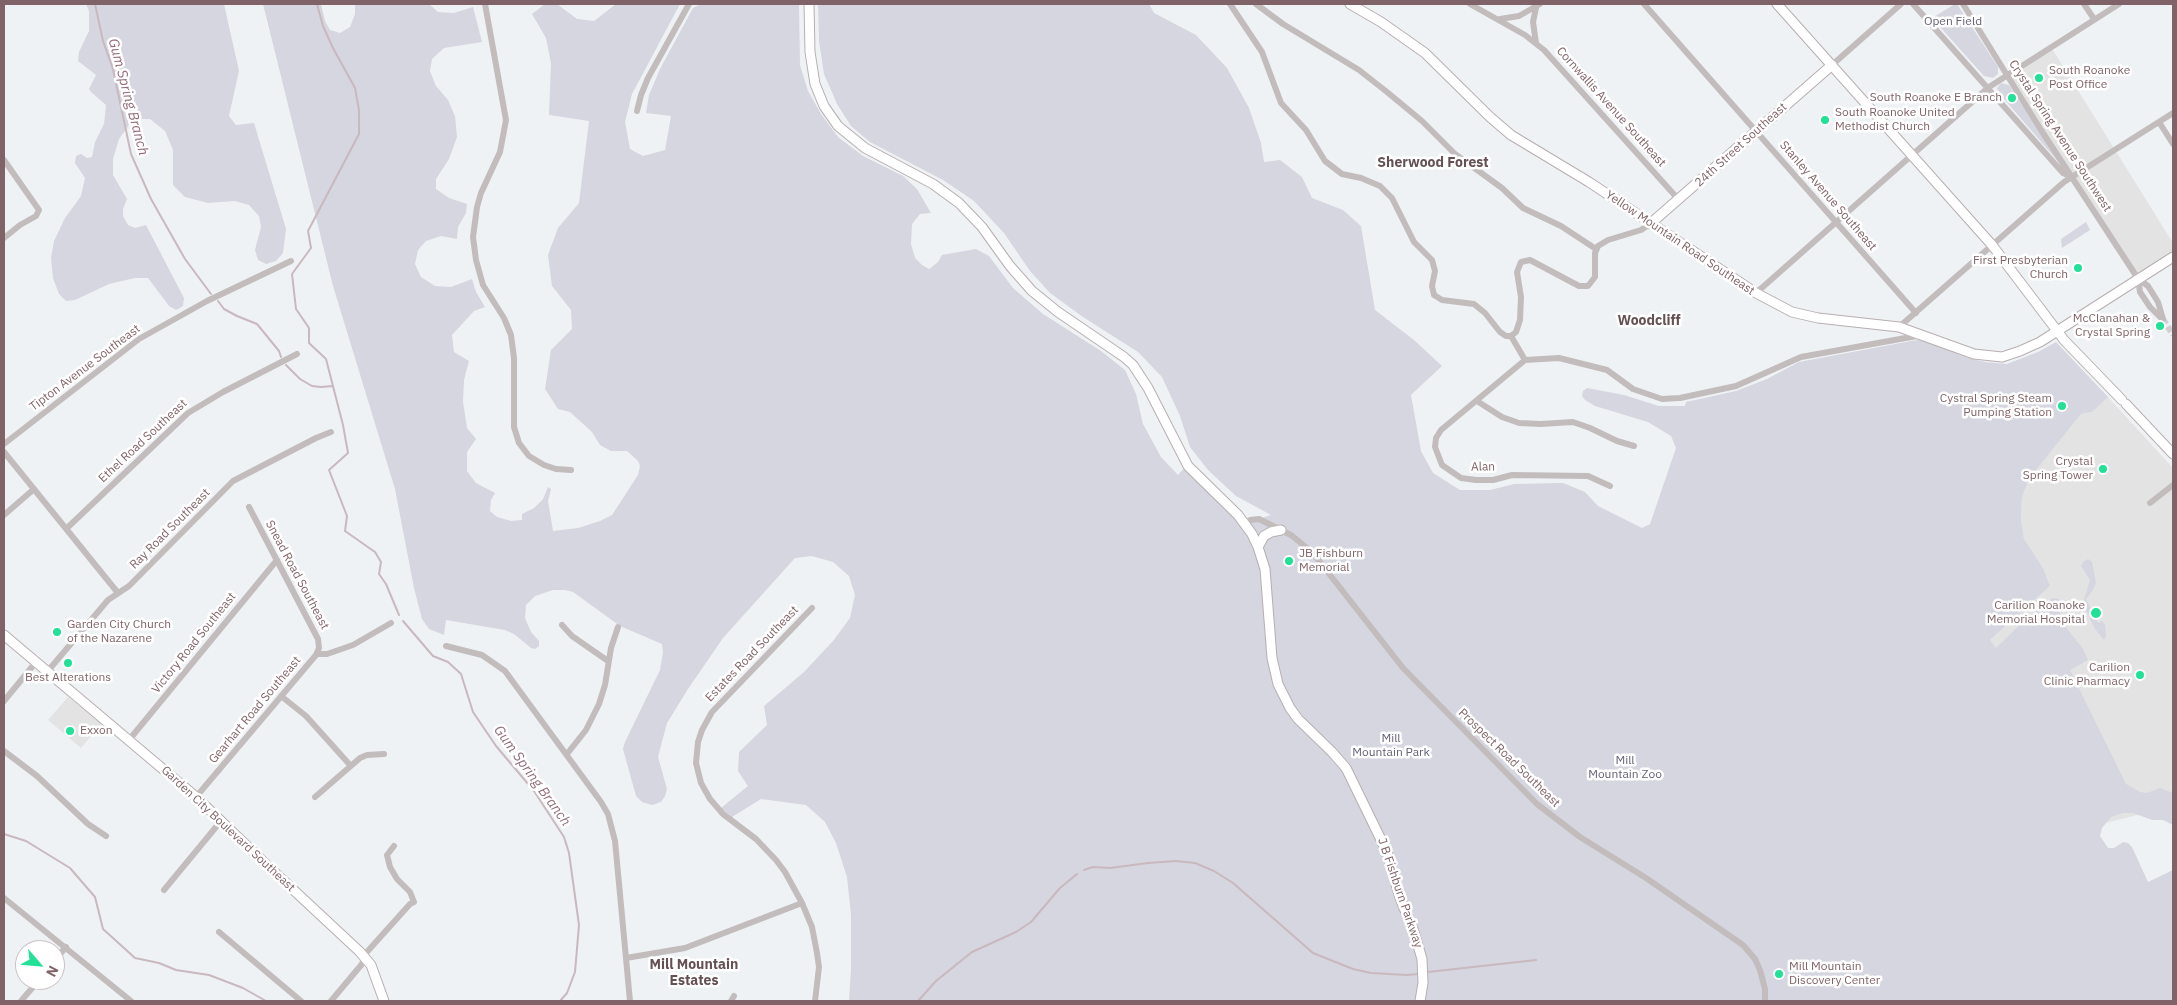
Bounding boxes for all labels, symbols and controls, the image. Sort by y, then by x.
park label: Open Field [1924,15,1982,29]
water label: Gum Spring Branch [104,37,152,157]
street label: Cornwallis Avenue Southeast [1553,44,1669,170]
street label: Crystal Spring Avenue Southwest [2006,58,2114,214]
place label: South Roanoke Post Office [2049,64,2130,92]
marker: South Roanoke Post Office [2033,72,2045,84]
place label: South Roanoke E Branch [1870,91,2002,105]
marker: South Roanoke E Branch [2006,92,2018,104]
street label: 24th Street Southeast [1692,100,1790,190]
place label: South Roanoke United Methodist Church [1835,106,1955,134]
marker: South Roanoke United Methodist Church [1819,114,1831,126]
street label: Stanley Avenue Southeast [1777,138,1879,254]
district label: Sherwood Forest [1377,155,1489,171]
street label: Yellow Mountain Road Southeast [1603,188,1757,298]
place label: First Presbyterian Church [1973,254,2068,282]
marker: First Presbyterian Church [2072,262,2084,274]
place label: McClanahan & Crystal Spring [2073,312,2150,340]
district label: Woodcliff [1617,313,1681,329]
marker: McClanahan & Crystal Spring [2154,320,2166,332]
street label: Tipton Avenue Southeast [27,322,143,414]
place label: Cystral Spring Steam Pumping Station [1940,392,2052,420]
street label: Ethel Road Southeast [96,396,190,486]
marker: Cystral Spring Steam Pumping Station [2056,400,2068,412]
place label: Crystal Spring Tower [2023,455,2093,483]
street label: Alan [1471,460,1495,474]
marker: Crystal Spring Tower [2097,463,2109,475]
street label: Ray Road Southeast [127,486,213,572]
street label: Snead Road Southeast [262,518,332,632]
place label: JB Fishburn Memorial [1299,547,1363,575]
marker: JB Fishburn Memorial [1283,555,1295,567]
street label: Victory Road Southeast [149,590,239,696]
place label: Carilion Roanoke Memorial Hospital [1987,599,2085,627]
street label: Estates Road Southeast [702,603,802,705]
marker: Carilion Roanoke Memorial Hospital [2089,606,2103,620]
place label: Garden City Church of the Nazarene [67,618,171,646]
marker: Garden City Church of the Nazarene [51,626,63,638]
street label: Gearhart Road Southeast [206,654,304,766]
marker: Best Alterations [62,657,74,669]
place label: Carilion Clinic Pharmacy [2044,661,2130,689]
marker: Carilion Clinic Pharmacy [2134,669,2146,681]
place label: Best Alterations [25,671,111,685]
street label: Prospect Road Southeast [1455,706,1563,810]
water label: Gum Spring Branch [490,723,574,829]
place label: Exxon [80,724,113,738]
marker: Exxon [64,725,76,737]
park label: Mill Mountain Park [1352,732,1430,760]
park label: Mill Mountain Zoo [1588,754,1662,782]
street label: Garden City Boulevard Southeast [158,763,298,895]
street label: J B Fishburn Parkway [1374,836,1426,950]
north arrow [15,940,65,990]
district label: Mill Mountain Estates [650,957,738,990]
place label: Mill Mountain Discovery Center [1789,960,1880,988]
text: N [42,963,63,980]
marker: Mill Mountain Discovery Center [1773,968,1785,980]

